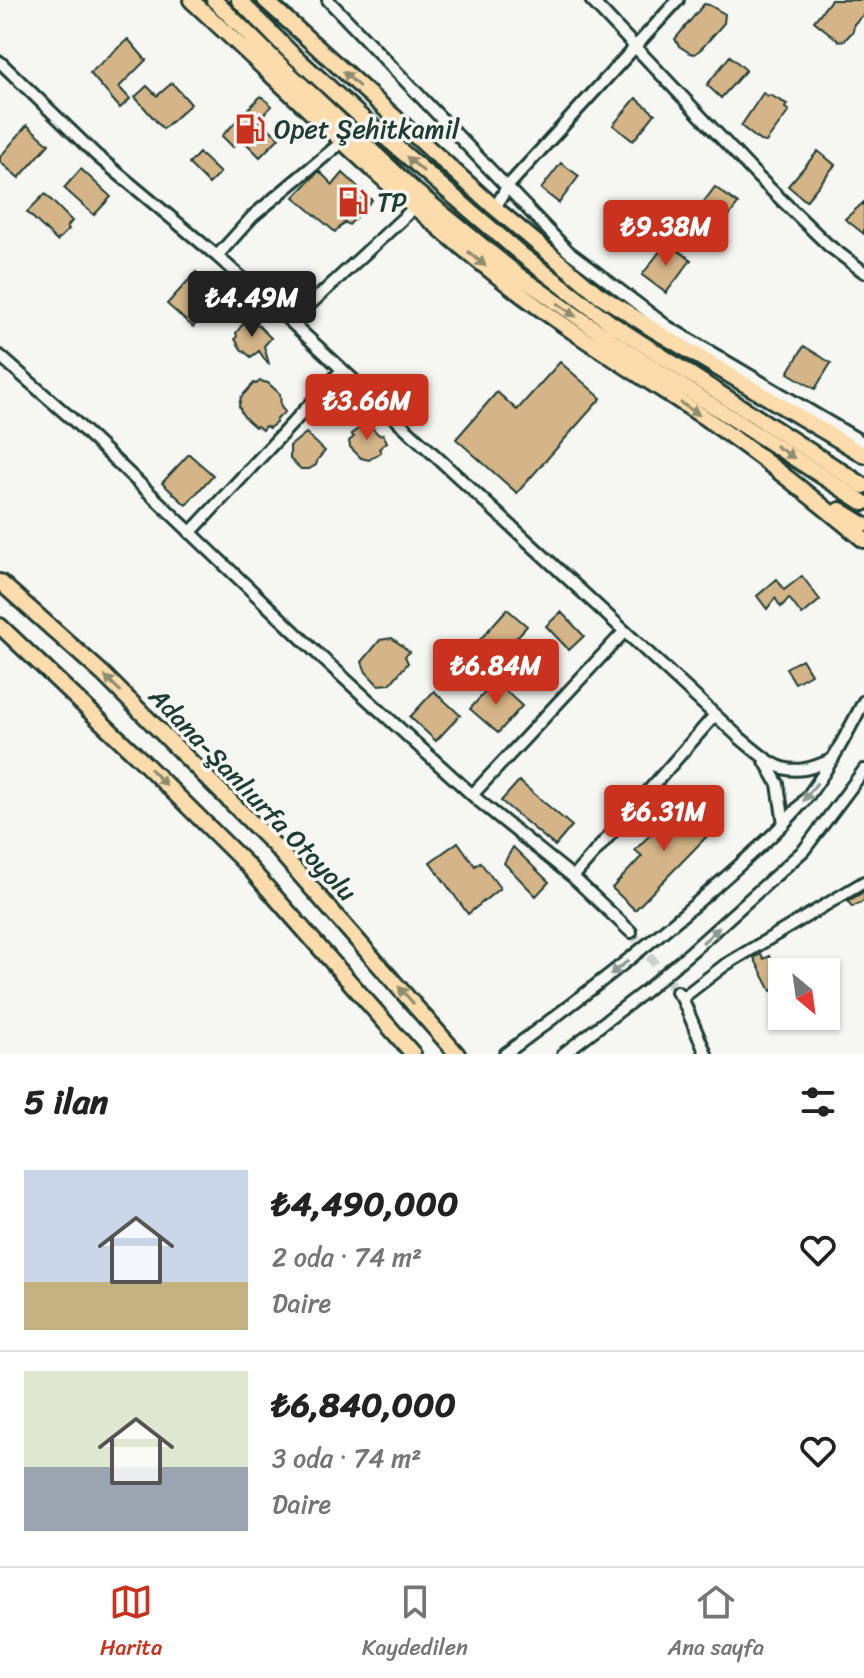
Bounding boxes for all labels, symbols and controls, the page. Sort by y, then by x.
one-way arrow [342,71,361,89]
place label: Opet Şehitkamil [274,106,460,152]
fuel station icon: Opet Şehitkamil [233,112,267,146]
one-way arrow [406,155,425,173]
place label: TP [377,179,407,225]
fuel station icon: TP [336,185,370,219]
pin: ₺9.38M [601,200,731,268]
text: ₺9.38M [621,203,711,249]
one-way arrow [467,250,487,267]
pin: ₺4.49M [187,271,317,339]
text: ₺4.49M [206,274,298,320]
one-way arrow [557,302,578,317]
pin: ₺3.66M [302,374,432,442]
text: ₺3.66M [323,377,411,423]
one-way arrow [679,401,701,415]
one-way arrow [774,444,796,458]
pin: ₺6.84M [431,639,561,707]
text: ₺6.84M [451,642,541,688]
one-way arrow [104,675,123,693]
street label: Adana-Şanlıurfa Otoyolu [137,675,369,913]
one-way arrow [148,767,167,785]
one-way arrow [802,782,818,802]
pin: ₺6.31M [599,785,729,853]
text: ₺6.31M [622,788,706,834]
one-way arrow [701,926,720,944]
north arrow [768,958,840,1030]
map controls [768,958,840,1030]
one-way arrow [609,959,629,975]
one-way arrow [398,985,415,1005]
text: 5 ilan [24,1072,108,1132]
icon: filters [796,1080,840,1124]
text: ₺4,490,000 [272,1174,458,1234]
icon: home [88,1202,184,1298]
icon: heart [796,1228,840,1272]
text: 2 oda · 74 m² [272,1234,422,1280]
text: Daire [272,1280,331,1326]
text: ₺6,840,000 [272,1375,456,1435]
icon: home [88,1403,184,1499]
icon: heart [796,1429,840,1473]
text: 3 oda · 74 m² [272,1435,422,1481]
text: Daire [272,1481,331,1527]
tab: Harita [100,1580,162,1667]
tab: Kaydedilen [362,1580,468,1667]
tab: Ana sayfa [668,1580,764,1667]

